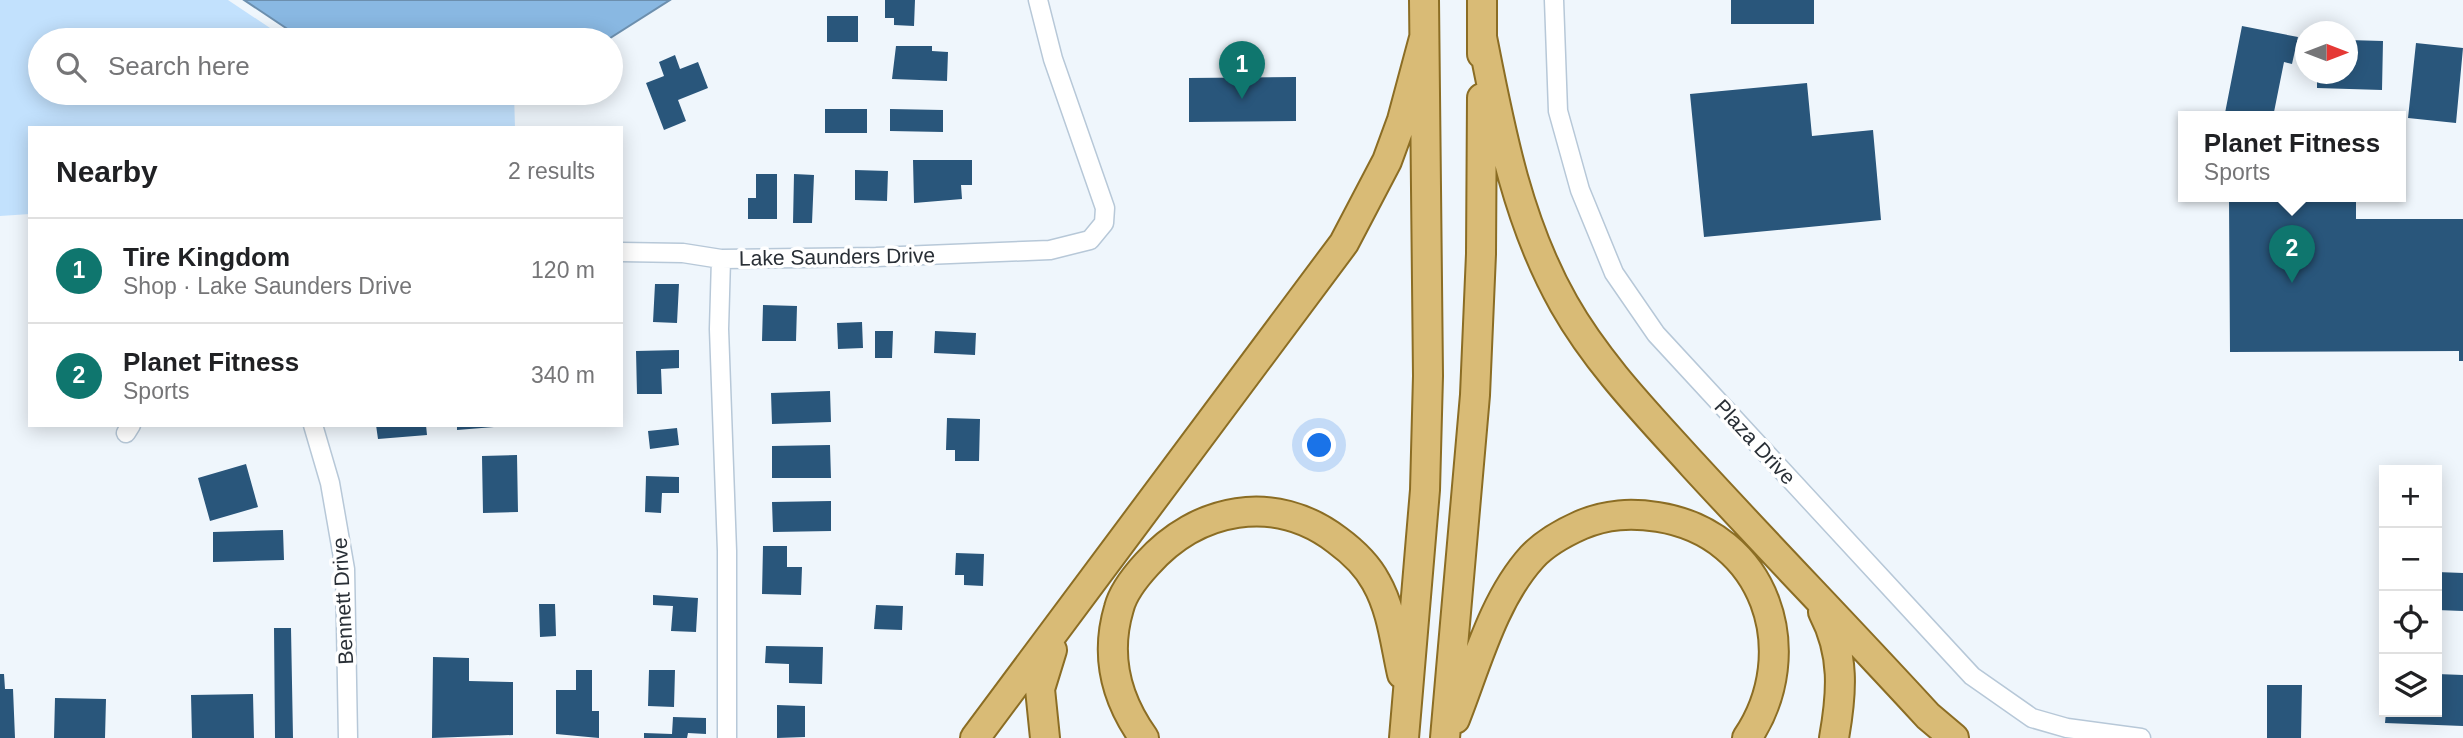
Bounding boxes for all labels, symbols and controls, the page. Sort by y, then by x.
north arrow [2295,21,2358,84]
search box [28,28,623,105]
pin: 1 [1219,41,1265,99]
icon: search [52,48,90,86]
text: Search here [108,51,250,81]
popup [2178,111,2406,202]
text: Planet Fitness [2204,128,2380,158]
text: Nearby [56,155,158,188]
text: 2 results [508,158,595,184]
text: Sports [2204,159,2270,185]
pin: 2 [2269,225,2315,283]
text: Tire Kingdom [123,242,290,272]
street label: Lake Saunders Drive [739,243,935,270]
text: 1 [73,257,85,283]
text: 120 m [531,257,595,283]
text: Shop · Lake Saunders Drive [123,273,412,299]
text: Planet Fitness [123,347,299,377]
text: 2 [73,362,85,388]
text: 340 m [531,362,595,388]
text: Sports [123,378,189,404]
street label: Plaza Drive [1710,395,1800,489]
your location [1302,428,1336,462]
map controls [2379,465,2442,717]
button: + [2379,465,2442,528]
button: − [2379,528,2442,591]
street label: Bennett Drive [328,537,357,665]
button: locate [2379,591,2442,654]
button: layers [2379,654,2442,717]

